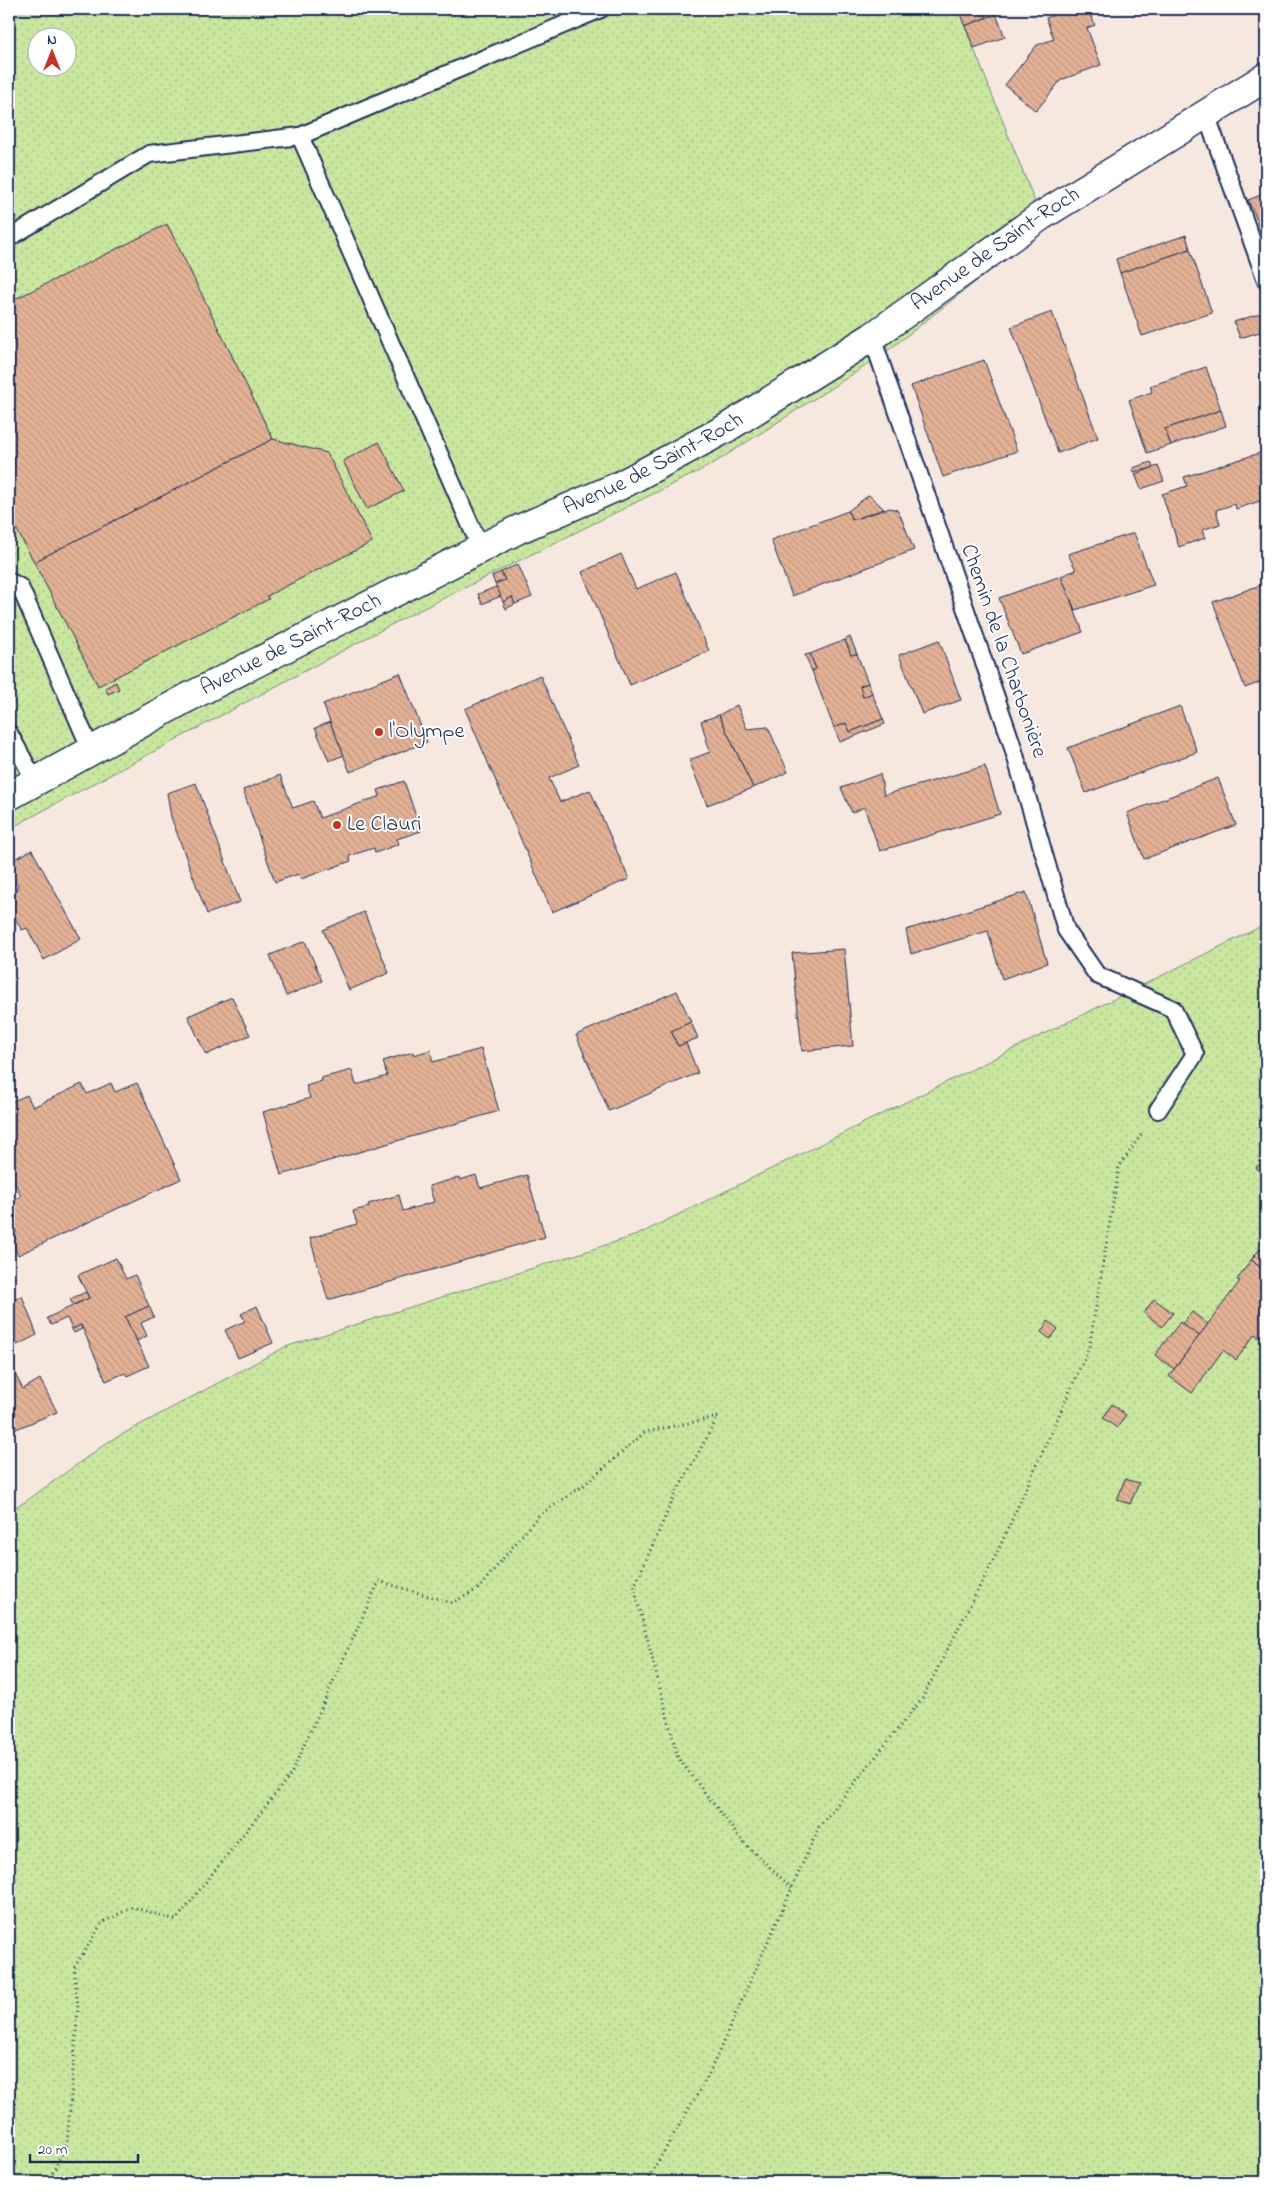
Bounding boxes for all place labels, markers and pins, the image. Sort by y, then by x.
place label: l'Olympe [389,716,464,749]
marker: l'Olympe [373,726,385,738]
place label: Le Clauri [347,809,421,841]
marker: Le Clauri [331,819,343,831]

